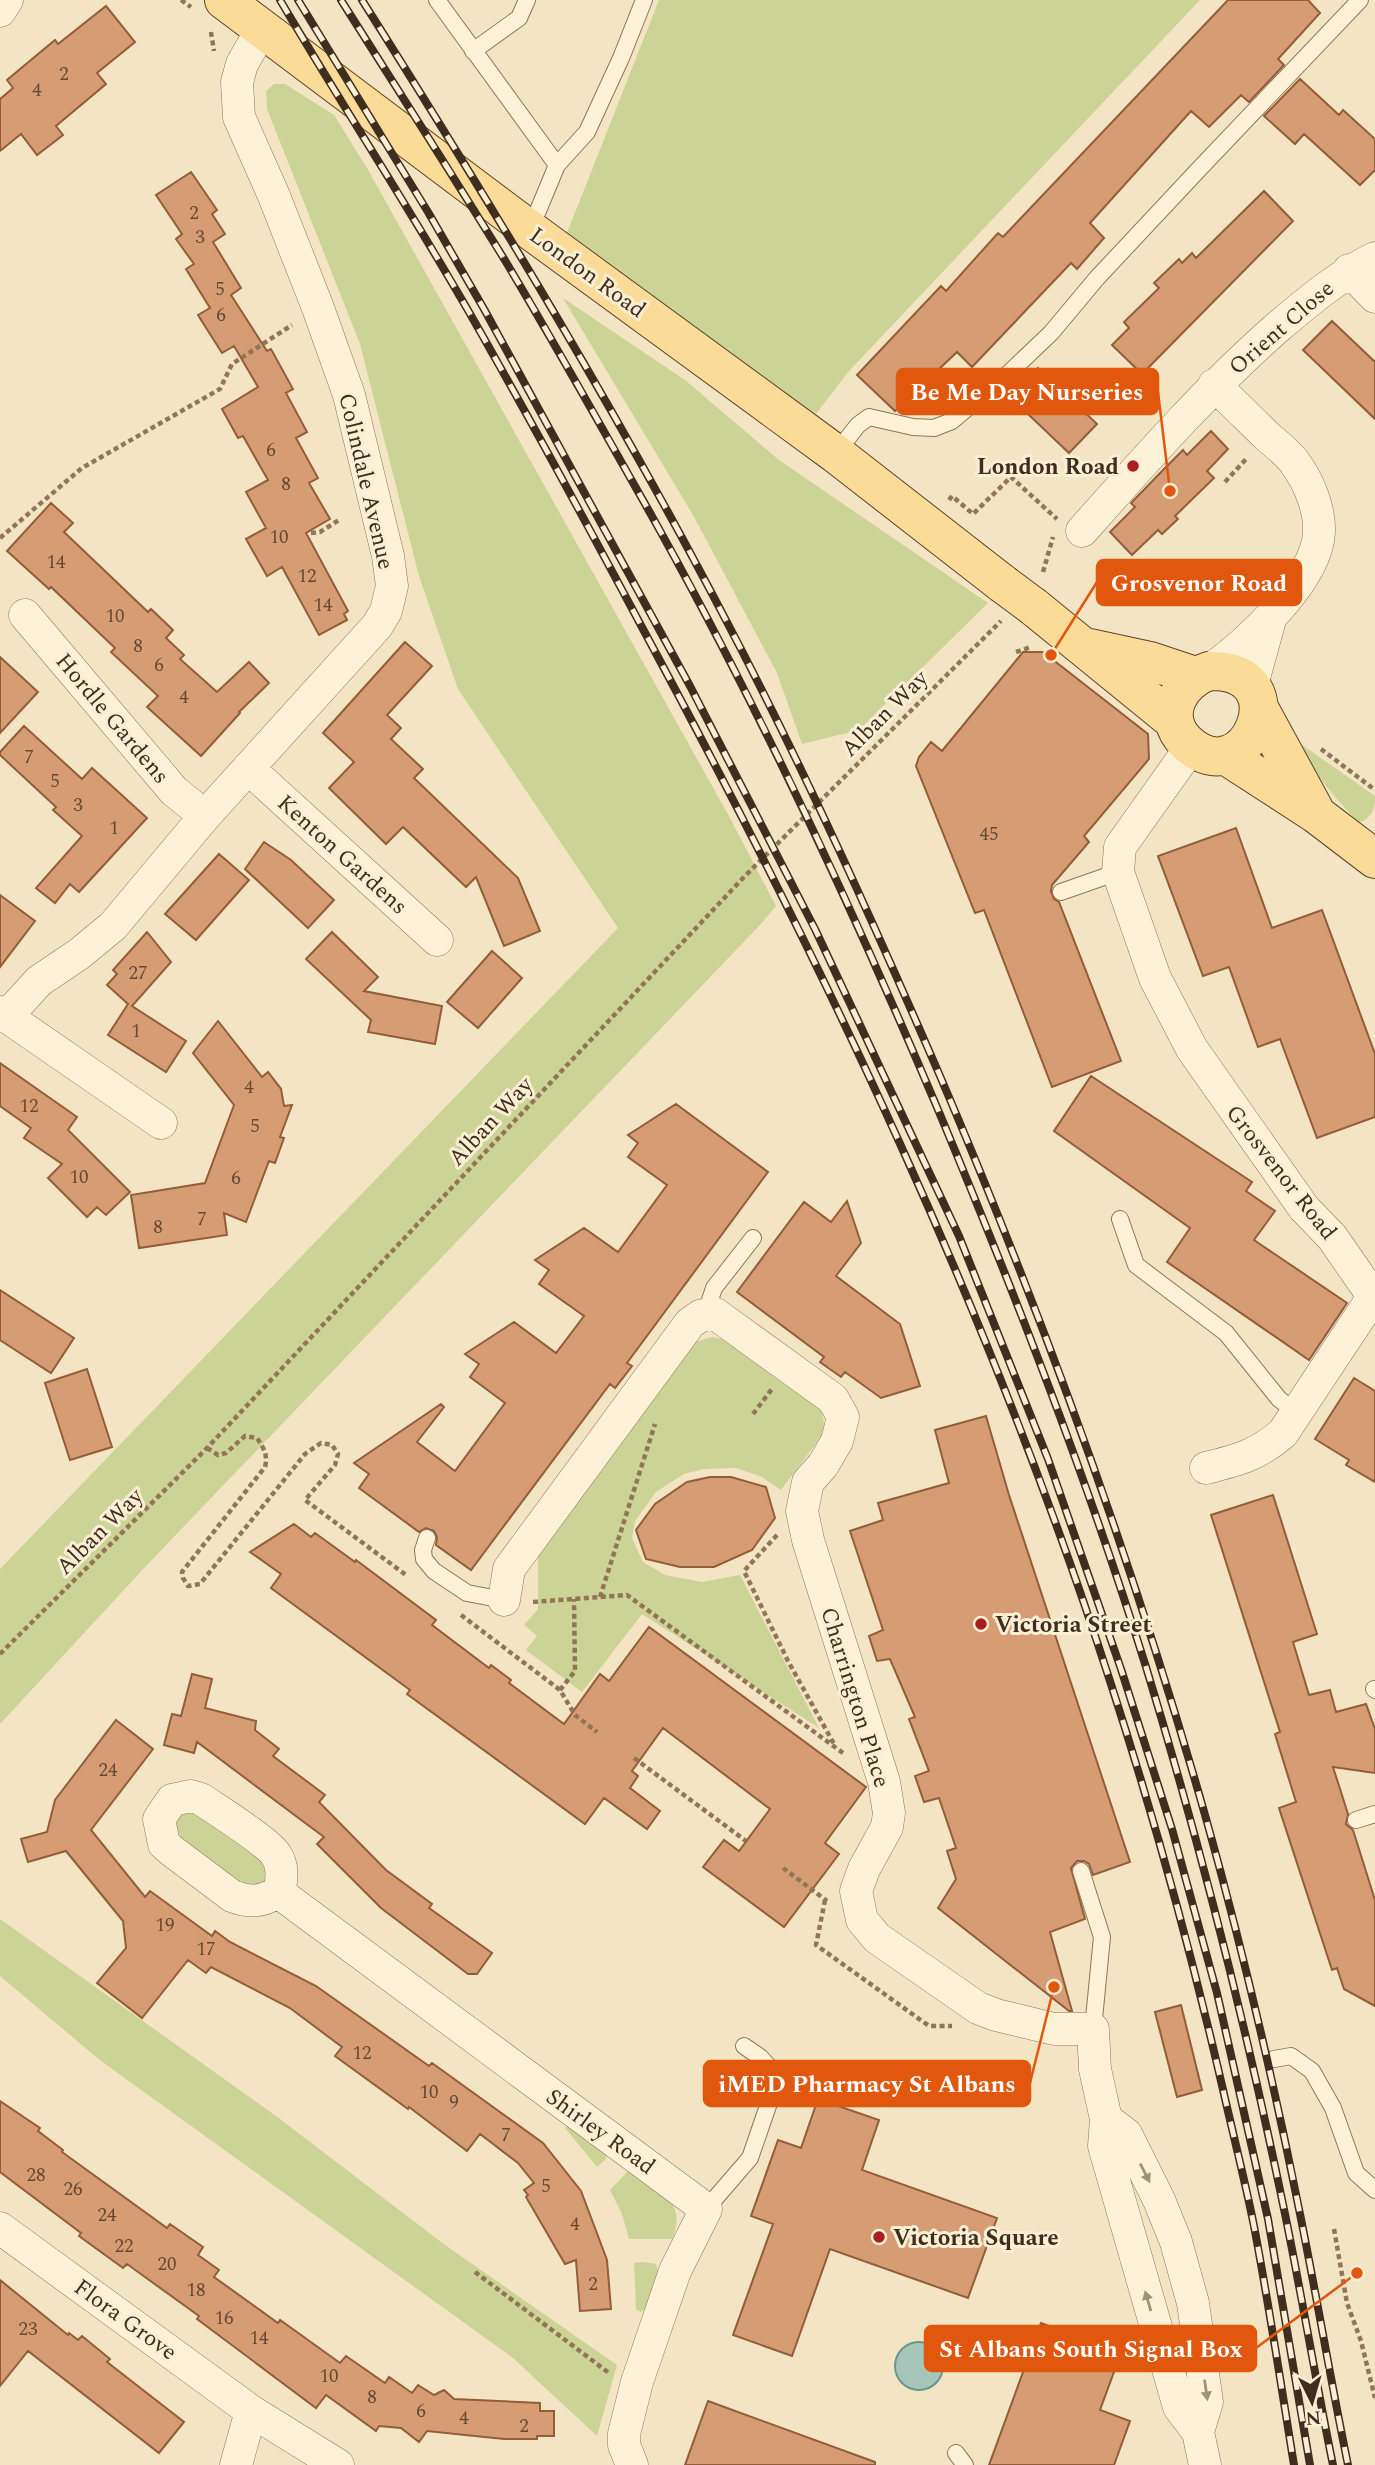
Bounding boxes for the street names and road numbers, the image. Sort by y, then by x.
street label: London Road [522,219,653,328]
street label: Orient Close [1221,272,1343,384]
street label: Colindale Avenue [328,390,403,573]
street label: Hordle Gardens [46,646,177,792]
street label: Alban Way [833,662,938,766]
street label: Kenton Gardens [269,787,415,924]
street label: Alban Way [440,1069,543,1175]
street label: Grosvenor Road [1217,1098,1345,1248]
street label: Alban Way [48,1480,153,1584]
street label: Charrington Place [810,1603,899,1792]
street label: Shirley Road [538,2080,662,2184]
street label: Flora Grove [66,2271,184,2370]

